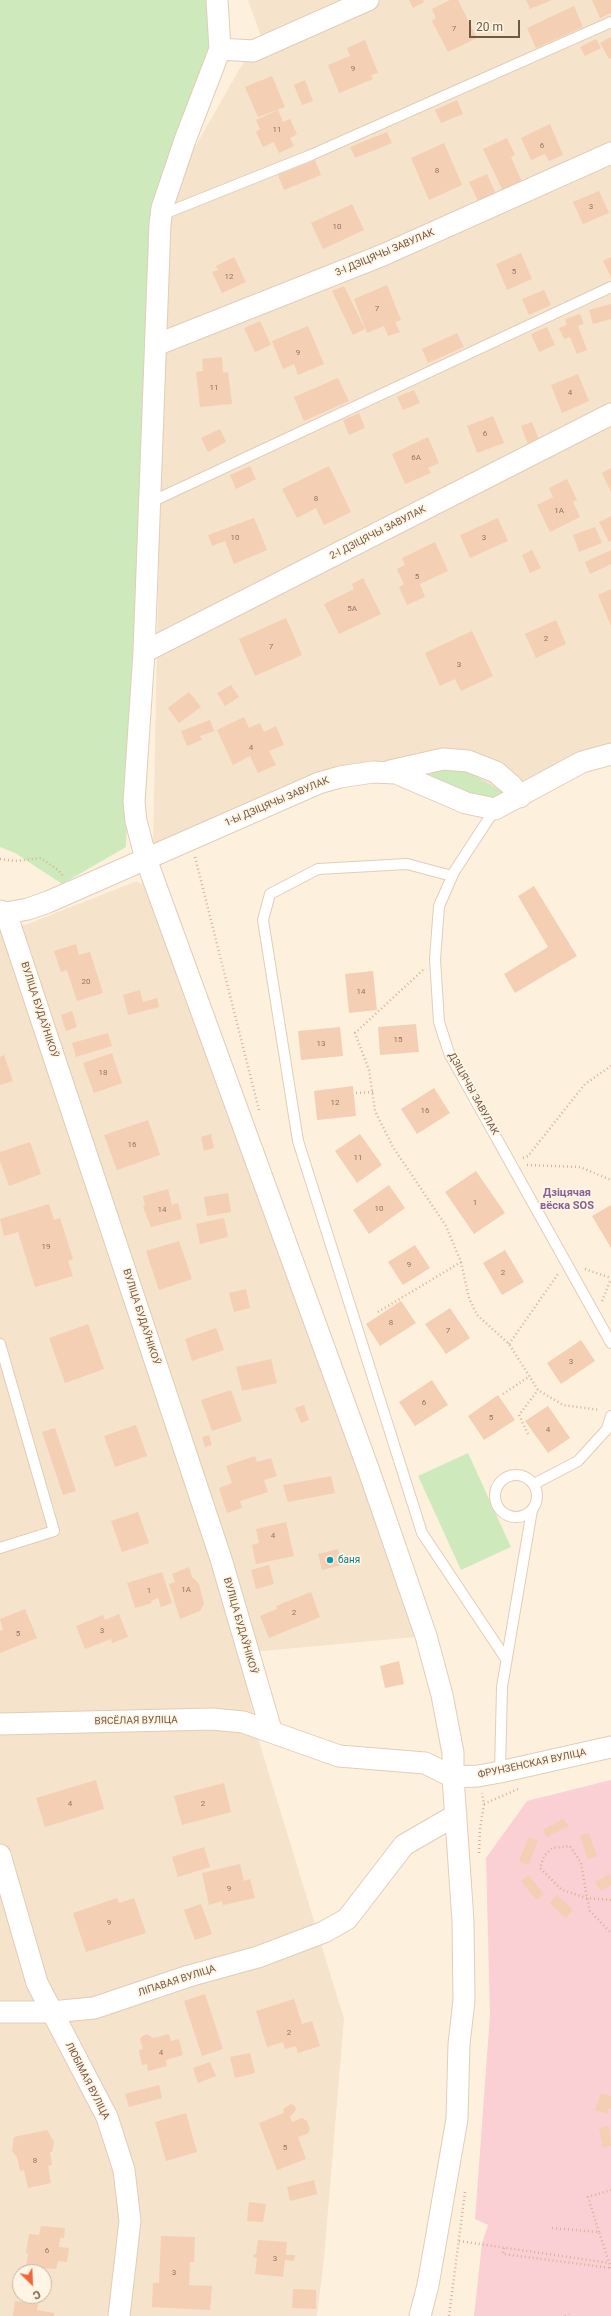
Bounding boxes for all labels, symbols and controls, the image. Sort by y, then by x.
scale bar [471,12,522,38]
text: 20 m [476,20,503,34]
house number: 7 [452,24,456,34]
house number: 9 [351,64,355,74]
house number: 11 [273,125,281,135]
house number: 6 [540,141,544,151]
house number: 8 [435,166,439,176]
house number: 3 [589,202,593,212]
house number: 10 [333,222,341,232]
street label: 3-І ДЗІЦЯЧЫ ЗАВУЛАК [334,227,436,279]
house number: 5 [512,267,516,277]
house number: 12 [225,272,233,282]
house number: 7 [375,304,379,314]
house number: 9 [296,348,300,358]
house number: 11 [210,383,218,393]
house number: 4 [568,388,572,398]
house number: 6 [483,429,487,439]
house number: 6А [411,453,421,463]
house number: 8 [314,494,318,504]
street label: 2-І ДЗІЦЯЧЫ ЗАВУЛАК [328,504,428,562]
house number: 1А [554,506,564,516]
house number: 10 [231,533,239,543]
house number: 3 [482,533,486,543]
house number: 5 [415,572,419,582]
house number: 5А [347,604,357,614]
house number: 2 [544,634,548,644]
house number: 7 [269,642,273,652]
house number: 3 [457,660,461,670]
house number: 4 [249,743,253,753]
street label: 1-Ы ДЗІЦЯЧЫ ЗАВУЛАК [223,775,331,829]
street label: ВУЛІЦА БУДАЎНІКОЎ [18,960,60,1060]
house number: 20 [82,977,90,987]
house number: 14 [357,987,365,997]
house number: 15 [394,1035,402,1045]
house number: 13 [317,1039,325,1049]
street label: ДЗІЦЯЧЫ ЗАВУЛАК [445,1051,501,1137]
house number: 18 [99,1068,107,1078]
house number: 12 [331,1098,339,1108]
house number: 16 [421,1106,429,1116]
house number: 16 [128,1140,136,1150]
house number: 11 [354,1153,362,1163]
district label: Дзіцячая вёска SOS [540,1186,594,1212]
house number: 1 [473,1198,477,1208]
house number: 10 [375,1204,383,1214]
house number: 14 [158,1205,166,1215]
house number: 19 [42,1242,50,1252]
house number: 9 [407,1260,411,1270]
street label: ВУЛІЦА БУДАЎНІКОЎ [120,1267,162,1367]
house number: 2 [501,1268,505,1278]
house number: 8 [389,1318,393,1328]
house number: 7 [446,1326,450,1336]
house number: 3 [569,1357,573,1367]
house number: 6 [422,1398,426,1408]
house number: 5 [489,1413,493,1423]
house number: 4 [546,1425,550,1435]
house number: 4 [271,1531,275,1541]
place label: баня [338,1554,360,1566]
marker: баня [325,1555,335,1565]
street label: ВУЛІЦА БУДАЎНІКОЎ [220,1576,260,1676]
house number: 1А [181,1585,191,1595]
house number: 1 [147,1586,151,1596]
house number: 2 [292,1608,296,1618]
house number: 3 [100,1626,104,1636]
house number: 5 [16,1629,20,1639]
street label: ВЯСЁЛАЯ ВУЛІЦА [94,1714,178,1728]
street label: ФРУНЗЕНСКАЯ ВУЛІЦА [477,1747,587,1781]
house number: 4 [68,1799,72,1809]
house number: 2 [201,1799,205,1809]
house number: 9 [227,1884,231,1894]
house number: 9 [107,1918,111,1928]
street label: ЛІПАВАЯ ВУЛІЦА [137,1963,217,1999]
house number: 2 [287,2028,291,2038]
street label: ЛЮБІМАЯ ВУЛІЦА [62,2040,112,2122]
house number: 4 [159,2048,163,2058]
house number: 5 [283,2143,287,2153]
house number: 8 [33,2156,37,2166]
house number: 6 [45,2246,49,2256]
house number: 3 [273,2254,277,2264]
north arrow [12,2264,52,2304]
house number: 3 [172,2268,176,2278]
text: С [31,2287,43,2302]

